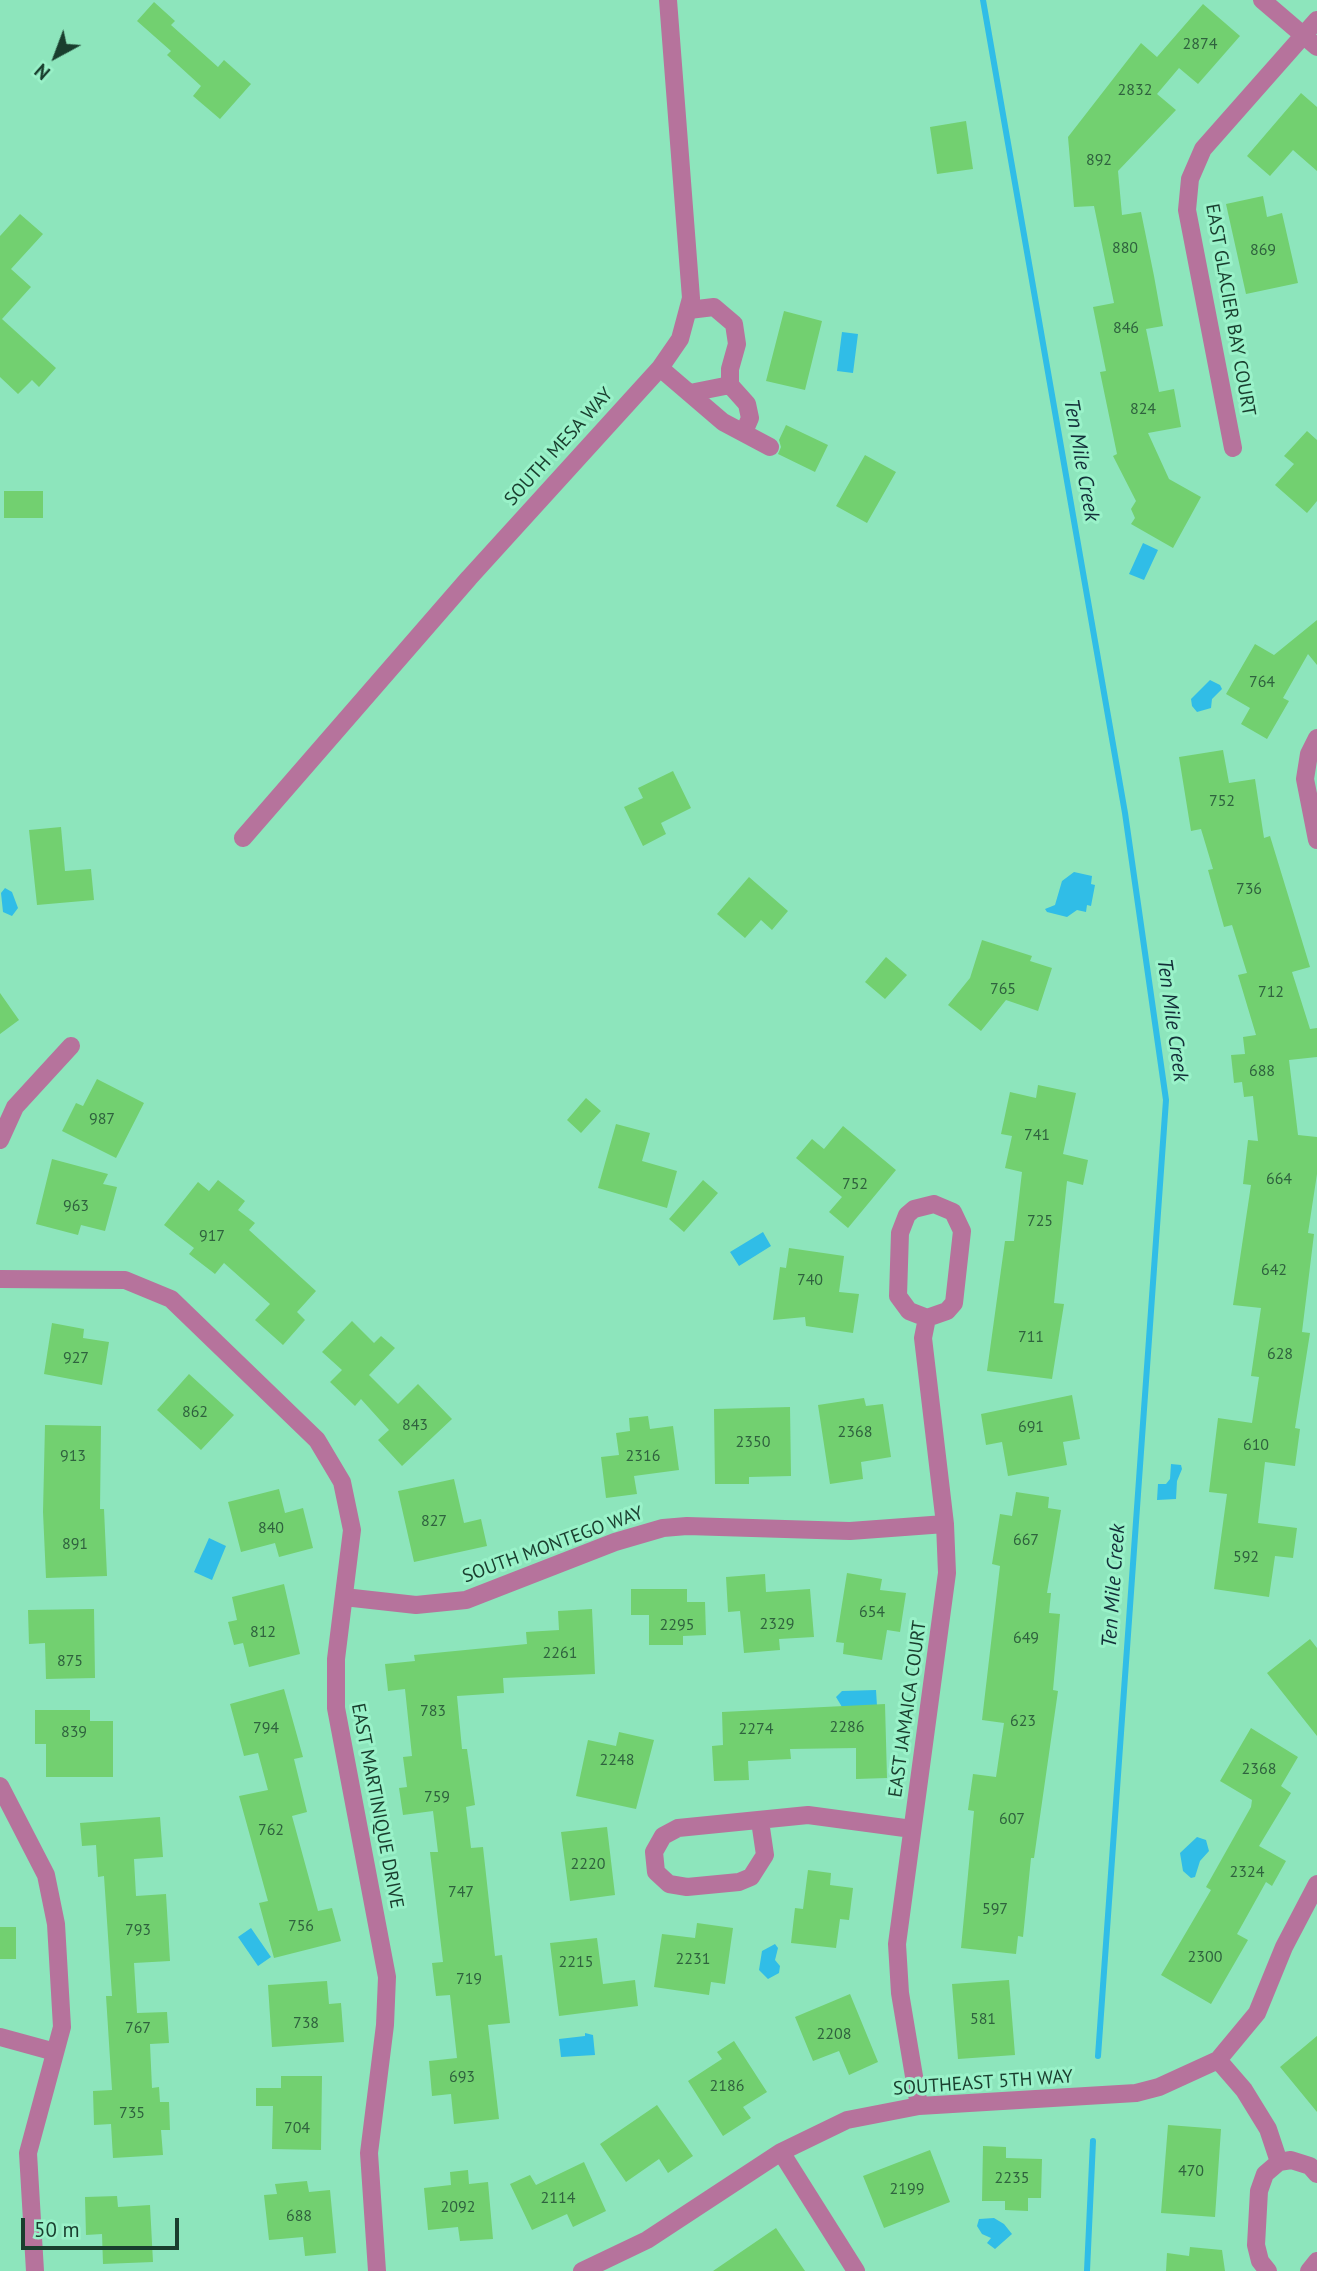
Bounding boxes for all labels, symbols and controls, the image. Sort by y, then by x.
north arrow [21,21,91,91]
house number: 2874 [1183,34,1217,54]
text: N [30,59,55,85]
house number: 2832 [1118,80,1152,100]
house number: 892 [1086,150,1112,170]
street label: EAST GLACIER BAY COURT [1200,202,1260,418]
house number: 880 [1112,238,1138,258]
house number: 869 [1250,240,1276,260]
house number: 846 [1113,318,1139,338]
street label: SOUTH MESA WAY [500,383,618,511]
water label: Ten Mile Creek [1058,397,1104,523]
house number: 824 [1130,399,1156,419]
house number: 764 [1249,672,1275,692]
house number: 752 [1209,791,1235,811]
house number: 736 [1236,879,1262,899]
water label: Ten Mile Creek [1151,957,1193,1083]
house number: 765 [990,979,1016,999]
house number: 712 [1258,982,1284,1002]
house number: 688 [1249,1061,1275,1081]
house number: 987 [89,1109,115,1129]
house number: 741 [1024,1125,1050,1145]
house number: 664 [1266,1169,1292,1189]
house number: 752 [842,1174,868,1194]
house number: 963 [63,1196,89,1216]
house number: 725 [1027,1211,1053,1231]
house number: 917 [199,1226,225,1246]
house number: 642 [1261,1260,1287,1280]
house number: 740 [797,1270,823,1290]
house number: 711 [1018,1327,1044,1347]
house number: 628 [1267,1344,1293,1364]
house number: 927 [63,1348,89,1368]
house number: 862 [182,1402,208,1422]
house number: 843 [402,1415,428,1435]
house number: 691 [1018,1417,1044,1437]
house number: 2368 [838,1422,872,1442]
house number: 2350 [736,1432,770,1452]
house number: 610 [1243,1435,1269,1455]
house number: 913 [60,1446,86,1466]
house number: 2316 [626,1446,660,1466]
street label: SOUTH MONTEGO WAY [459,1502,647,1588]
house number: 827 [421,1511,447,1531]
house number: 840 [258,1518,284,1538]
water label: Ten Mile Creek [1097,1523,1131,1649]
house number: 667 [1013,1530,1039,1550]
house number: 891 [62,1534,88,1554]
house number: 592 [1233,1547,1259,1567]
house number: 654 [859,1602,885,1622]
house number: 2329 [760,1614,794,1634]
house number: 2295 [660,1615,694,1635]
street label: EAST JAMAICA COURT [884,1619,932,1799]
house number: 812 [250,1622,276,1642]
house number: 649 [1013,1628,1039,1648]
house number: 2261 [543,1643,577,1663]
house number: 875 [57,1651,83,1671]
street label: EAST MARTINIQUE DRIVE [346,1701,408,1911]
house number: 783 [420,1701,446,1721]
house number: 623 [1010,1711,1036,1731]
house number: 2286 [830,1717,864,1737]
house number: 794 [253,1718,279,1738]
house number: 2274 [739,1719,773,1739]
house number: 839 [61,1722,87,1742]
house number: 2248 [600,1750,634,1770]
house number: 2368 [1242,1759,1276,1779]
house number: 759 [424,1787,450,1807]
house number: 607 [999,1809,1025,1829]
house number: 762 [258,1820,284,1840]
house number: 2220 [571,1854,605,1874]
house number: 2324 [1230,1862,1264,1882]
house number: 747 [448,1882,474,1902]
house number: 597 [982,1899,1008,1919]
house number: 756 [288,1916,314,1936]
house number: 793 [125,1920,151,1940]
house number: 2300 [1188,1947,1222,1967]
house number: 2231 [676,1949,710,1969]
house number: 2215 [559,1952,593,1972]
house number: 719 [456,1969,482,1989]
house number: 581 [970,2009,996,2029]
house number: 738 [293,2013,319,2033]
house number: 767 [125,2018,151,2038]
house number: 2208 [817,2024,851,2044]
street label: SOUTHEAST 5TH WAY [892,2065,1074,2101]
house number: 693 [449,2067,475,2087]
house number: 2186 [710,2076,744,2096]
house number: 735 [119,2103,145,2123]
house number: 704 [284,2118,310,2138]
house number: 470 [1178,2161,1204,2181]
house number: 2235 [995,2168,1029,2188]
house number: 2199 [890,2179,924,2199]
house number: 2114 [541,2188,575,2208]
house number: 2092 [441,2197,475,2217]
scale bar [24,2204,182,2248]
house number: 688 [286,2206,312,2226]
text: 50 m [34,2216,80,2243]

